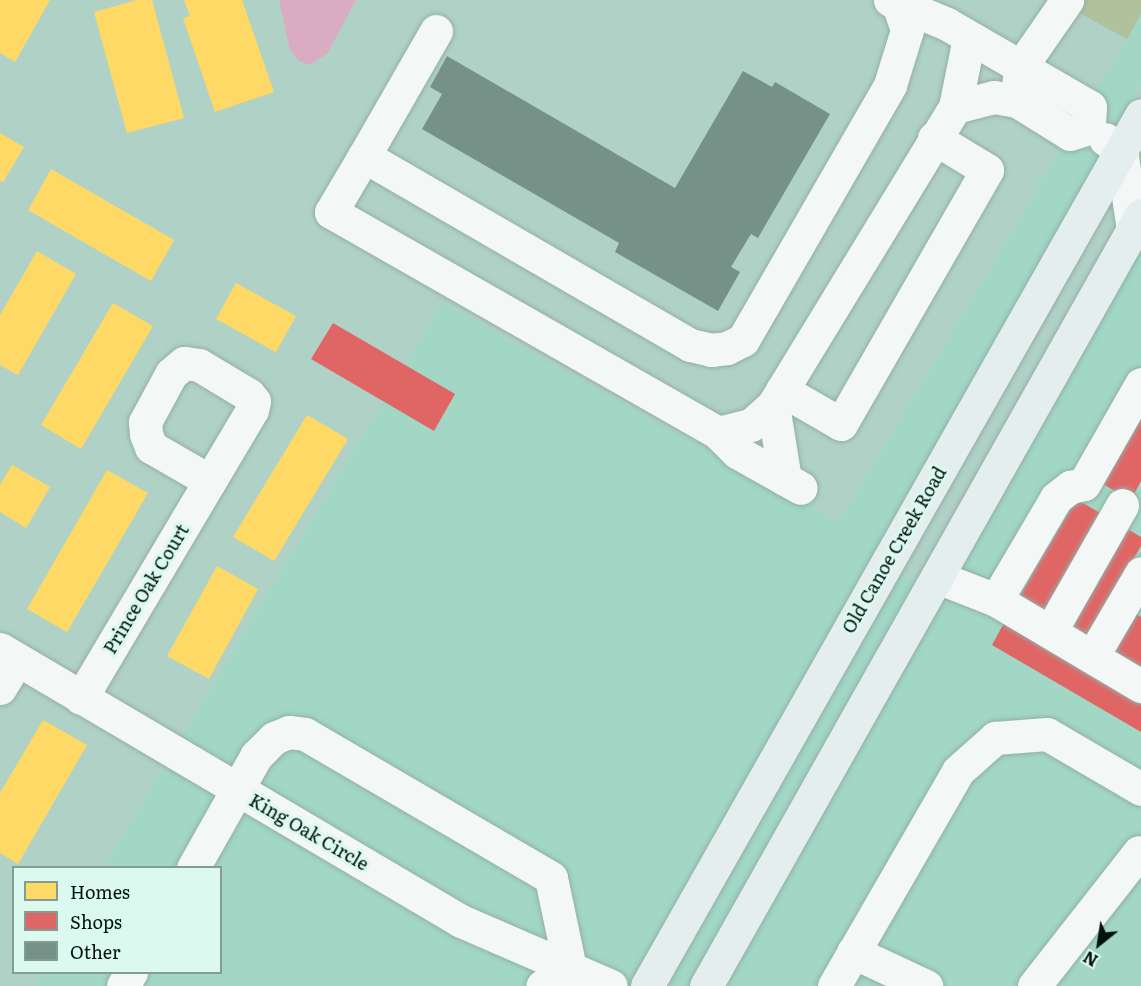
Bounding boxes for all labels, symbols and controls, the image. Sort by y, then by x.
street label: Old Canoe Creek Road [837,463,951,637]
street label: Prince Oak Court [99,520,193,658]
street label: King Oak Circle [246,789,372,875]
legend [12,866,222,974]
text: Homes [70,878,130,905]
text: Shops [70,908,122,935]
north arrow [1069,914,1129,974]
text: Other [70,938,120,965]
text: N [1078,946,1102,973]

